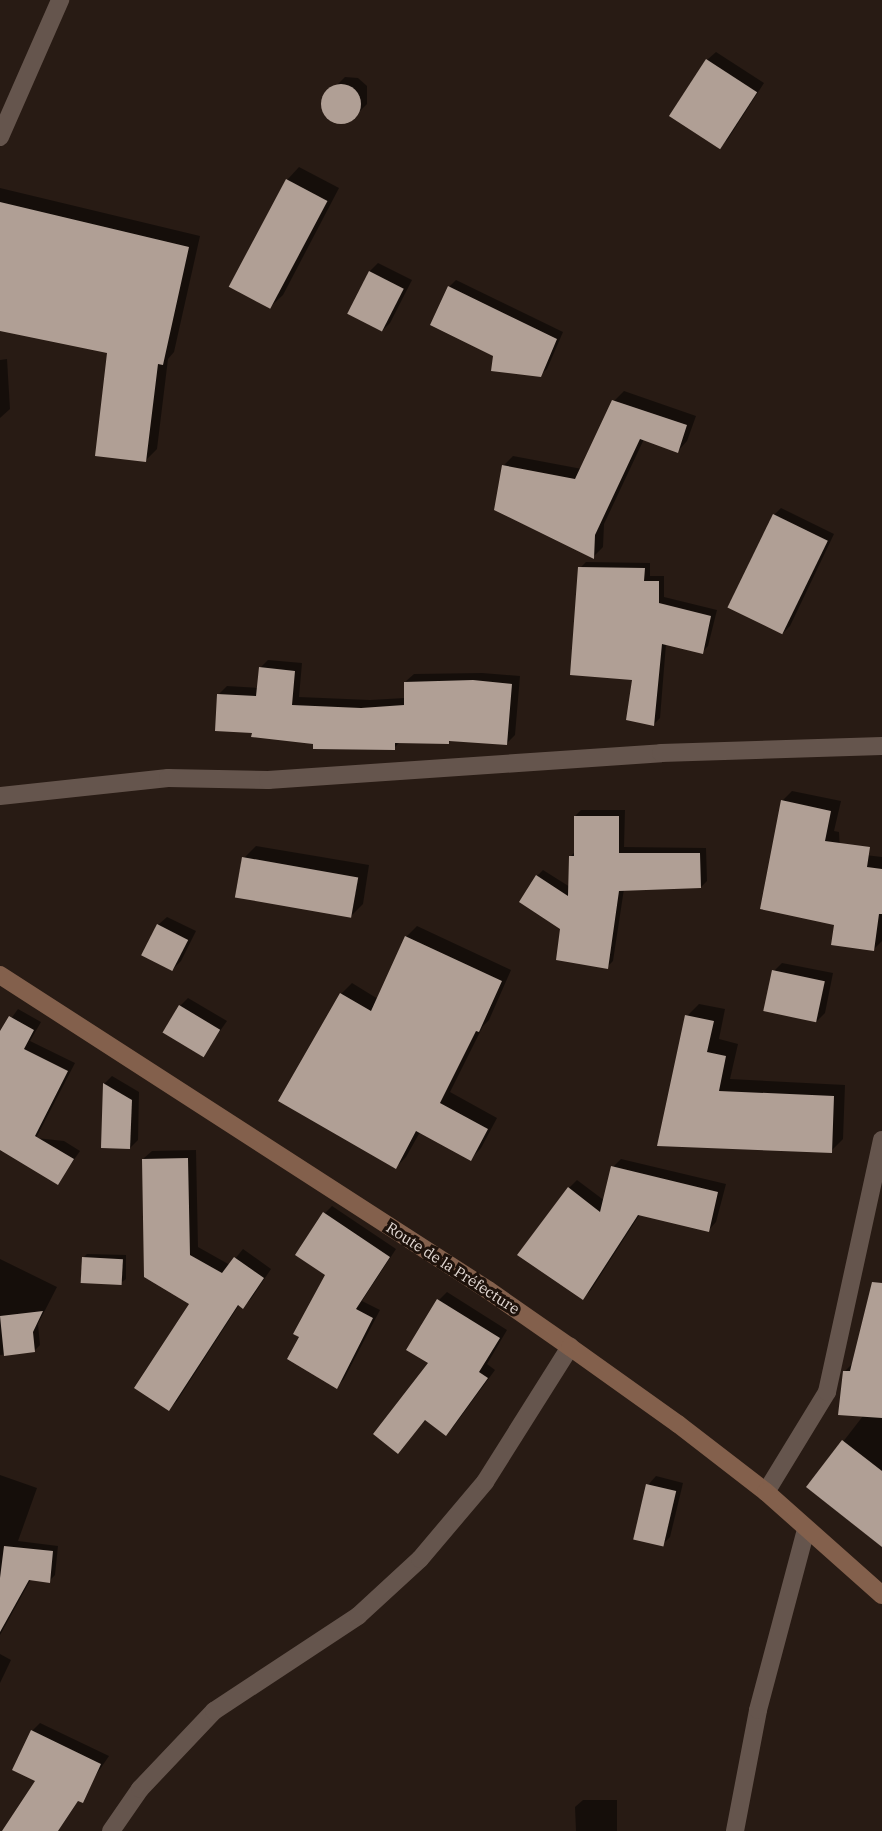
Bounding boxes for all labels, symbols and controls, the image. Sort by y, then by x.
street label: Route de la Préfecture [383,1218,523,1318]

